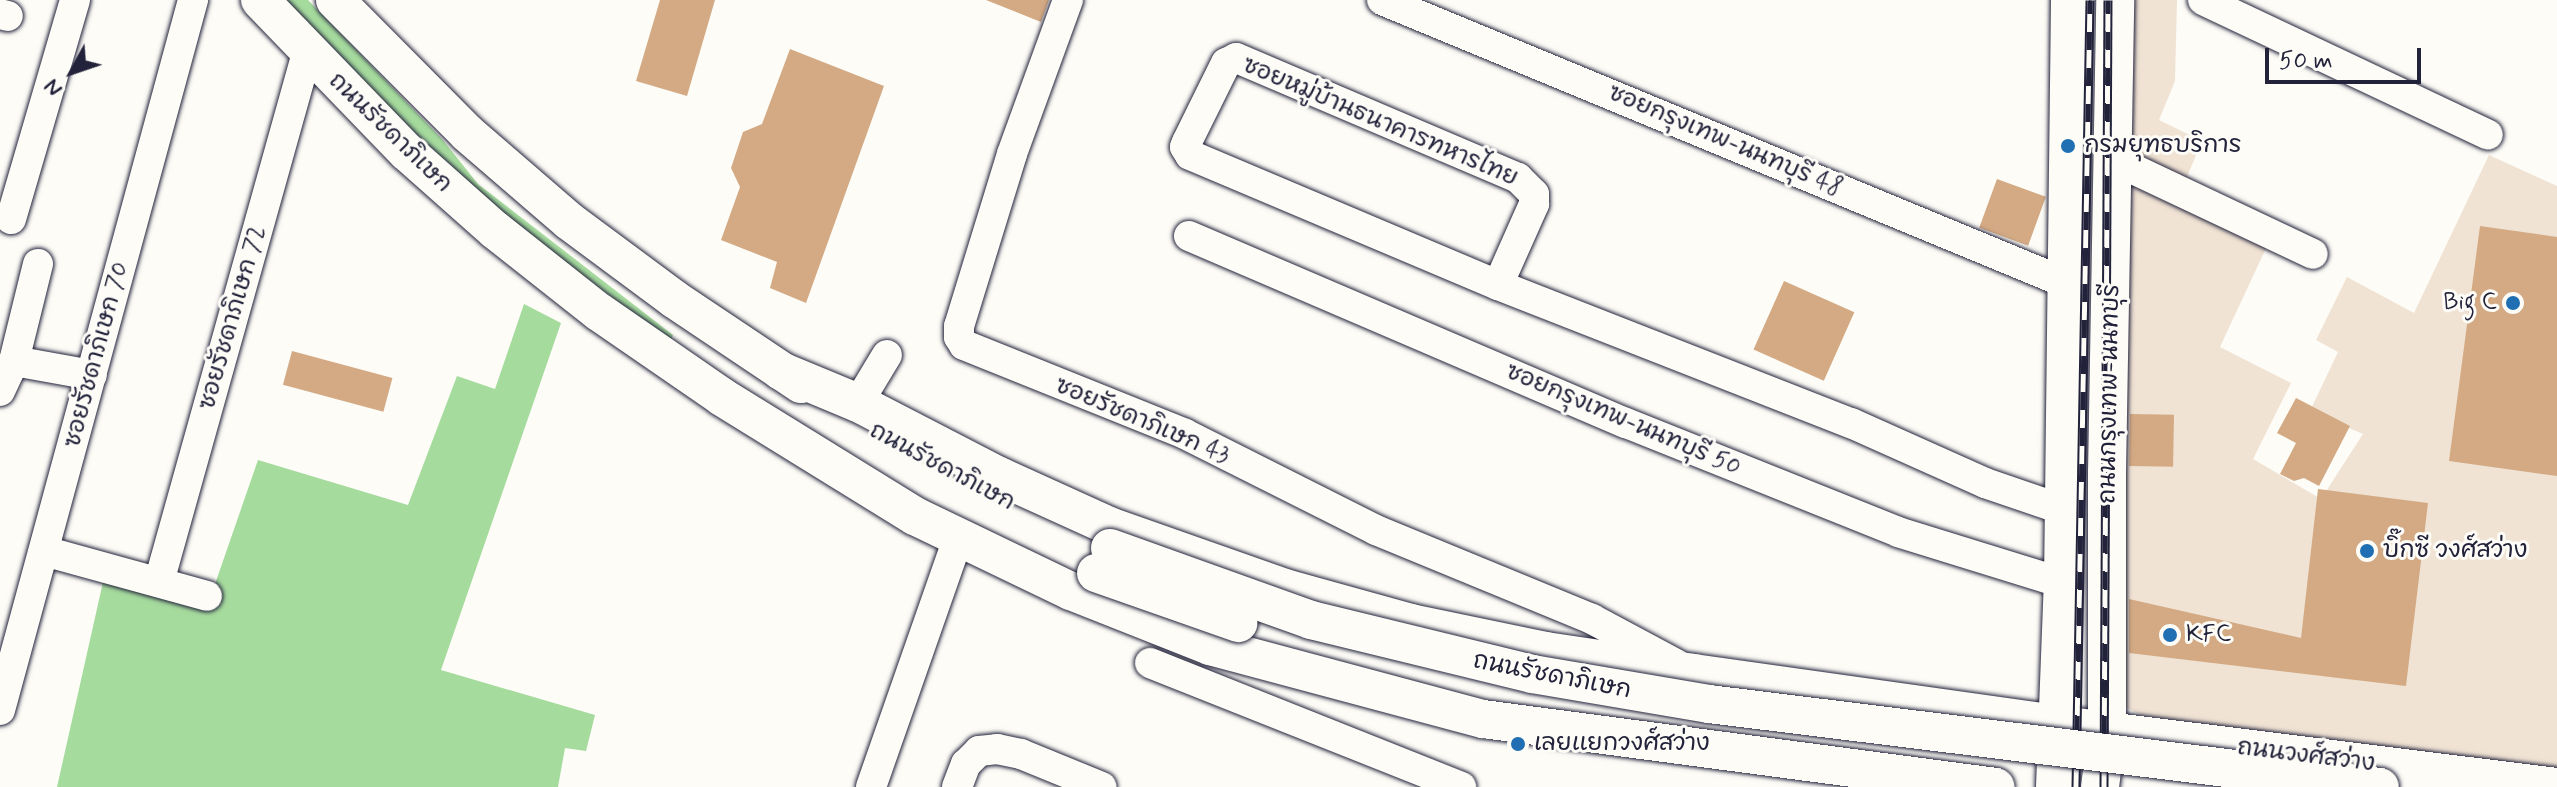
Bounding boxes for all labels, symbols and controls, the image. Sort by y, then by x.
north arrow [32,32,112,112]
scale bar [2269,32,2425,82]
text: 50 m [2279,46,2333,77]
street label: ซอยหมู่บ้านธนาคารทหารไทย [1238,51,1522,193]
street label: ถนนรัชดาภิเษก [322,67,458,199]
text: N [38,73,69,102]
street label: ซอยกรุงเทพ-นนทบุรี 48 [1604,79,1846,203]
place label: กรมยุทธบริการ [2084,132,2241,160]
marker: กรมยุทธบริการ [2059,137,2077,155]
street label: ซอยรัชดาภิเษก 72 [193,223,273,413]
street label: ซอยรัชดาภิเษก 70 [58,259,136,451]
street label: ถนนกรุงเทพ-นนทบุรี [2094,284,2126,504]
place label: Big C [2442,289,2497,317]
marker: Big C [2504,294,2522,312]
street label: ซอยกรุงเทพ-นนทบุรี 50 [1501,357,1745,483]
street label: ซอยรัชดาภิเษก 43 [1050,371,1234,471]
street label: ถนนรัชดาภิเษก [864,417,1020,517]
place label: บิ๊กซี วงศ์สว่าง [2383,537,2527,565]
marker: บิ๊กซี วงศ์สว่าง [2358,542,2376,560]
place label: KFC [2186,621,2231,649]
marker: KFC [2161,626,2179,644]
street label: ถนนรัชดาภิเษก [1471,647,1633,705]
place label: เลยแยกวงศ์สว่าง [1534,730,1710,758]
street label: ถนนวงศ์สว่าง [2236,733,2376,779]
marker: เลยแยกวงศ์สว่าง [1509,735,1527,753]

